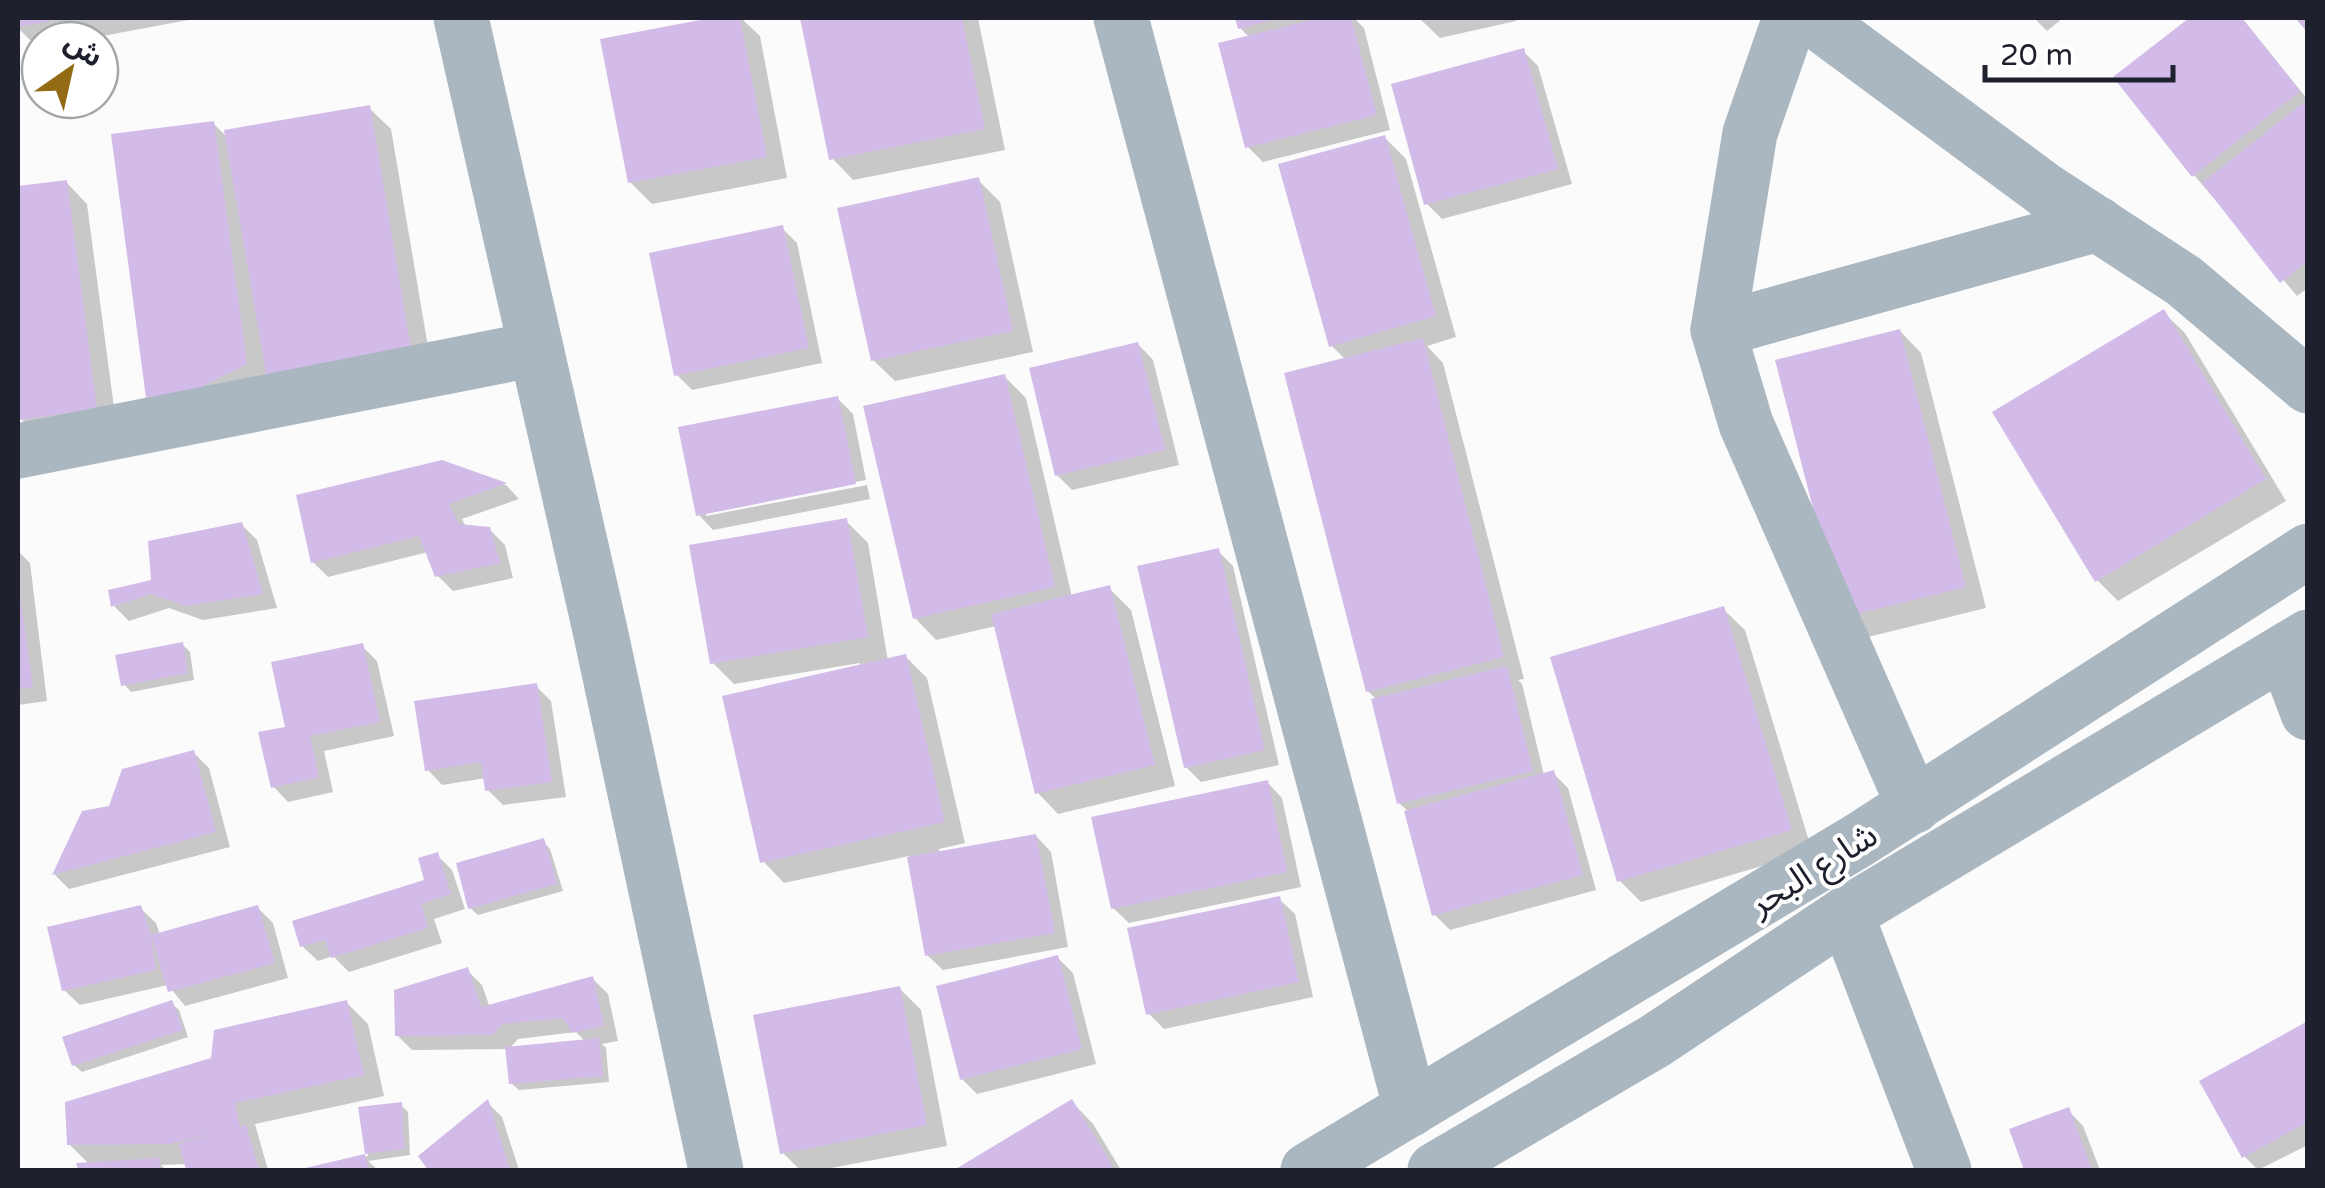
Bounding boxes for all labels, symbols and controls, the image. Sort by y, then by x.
north arrow [20,20,120,120]
scale bar [1985,20,2172,82]
text: ش [58,25,109,75]
text: 20 m [2000,37,2073,74]
street label: شارع البحر [1741,814,1887,929]

